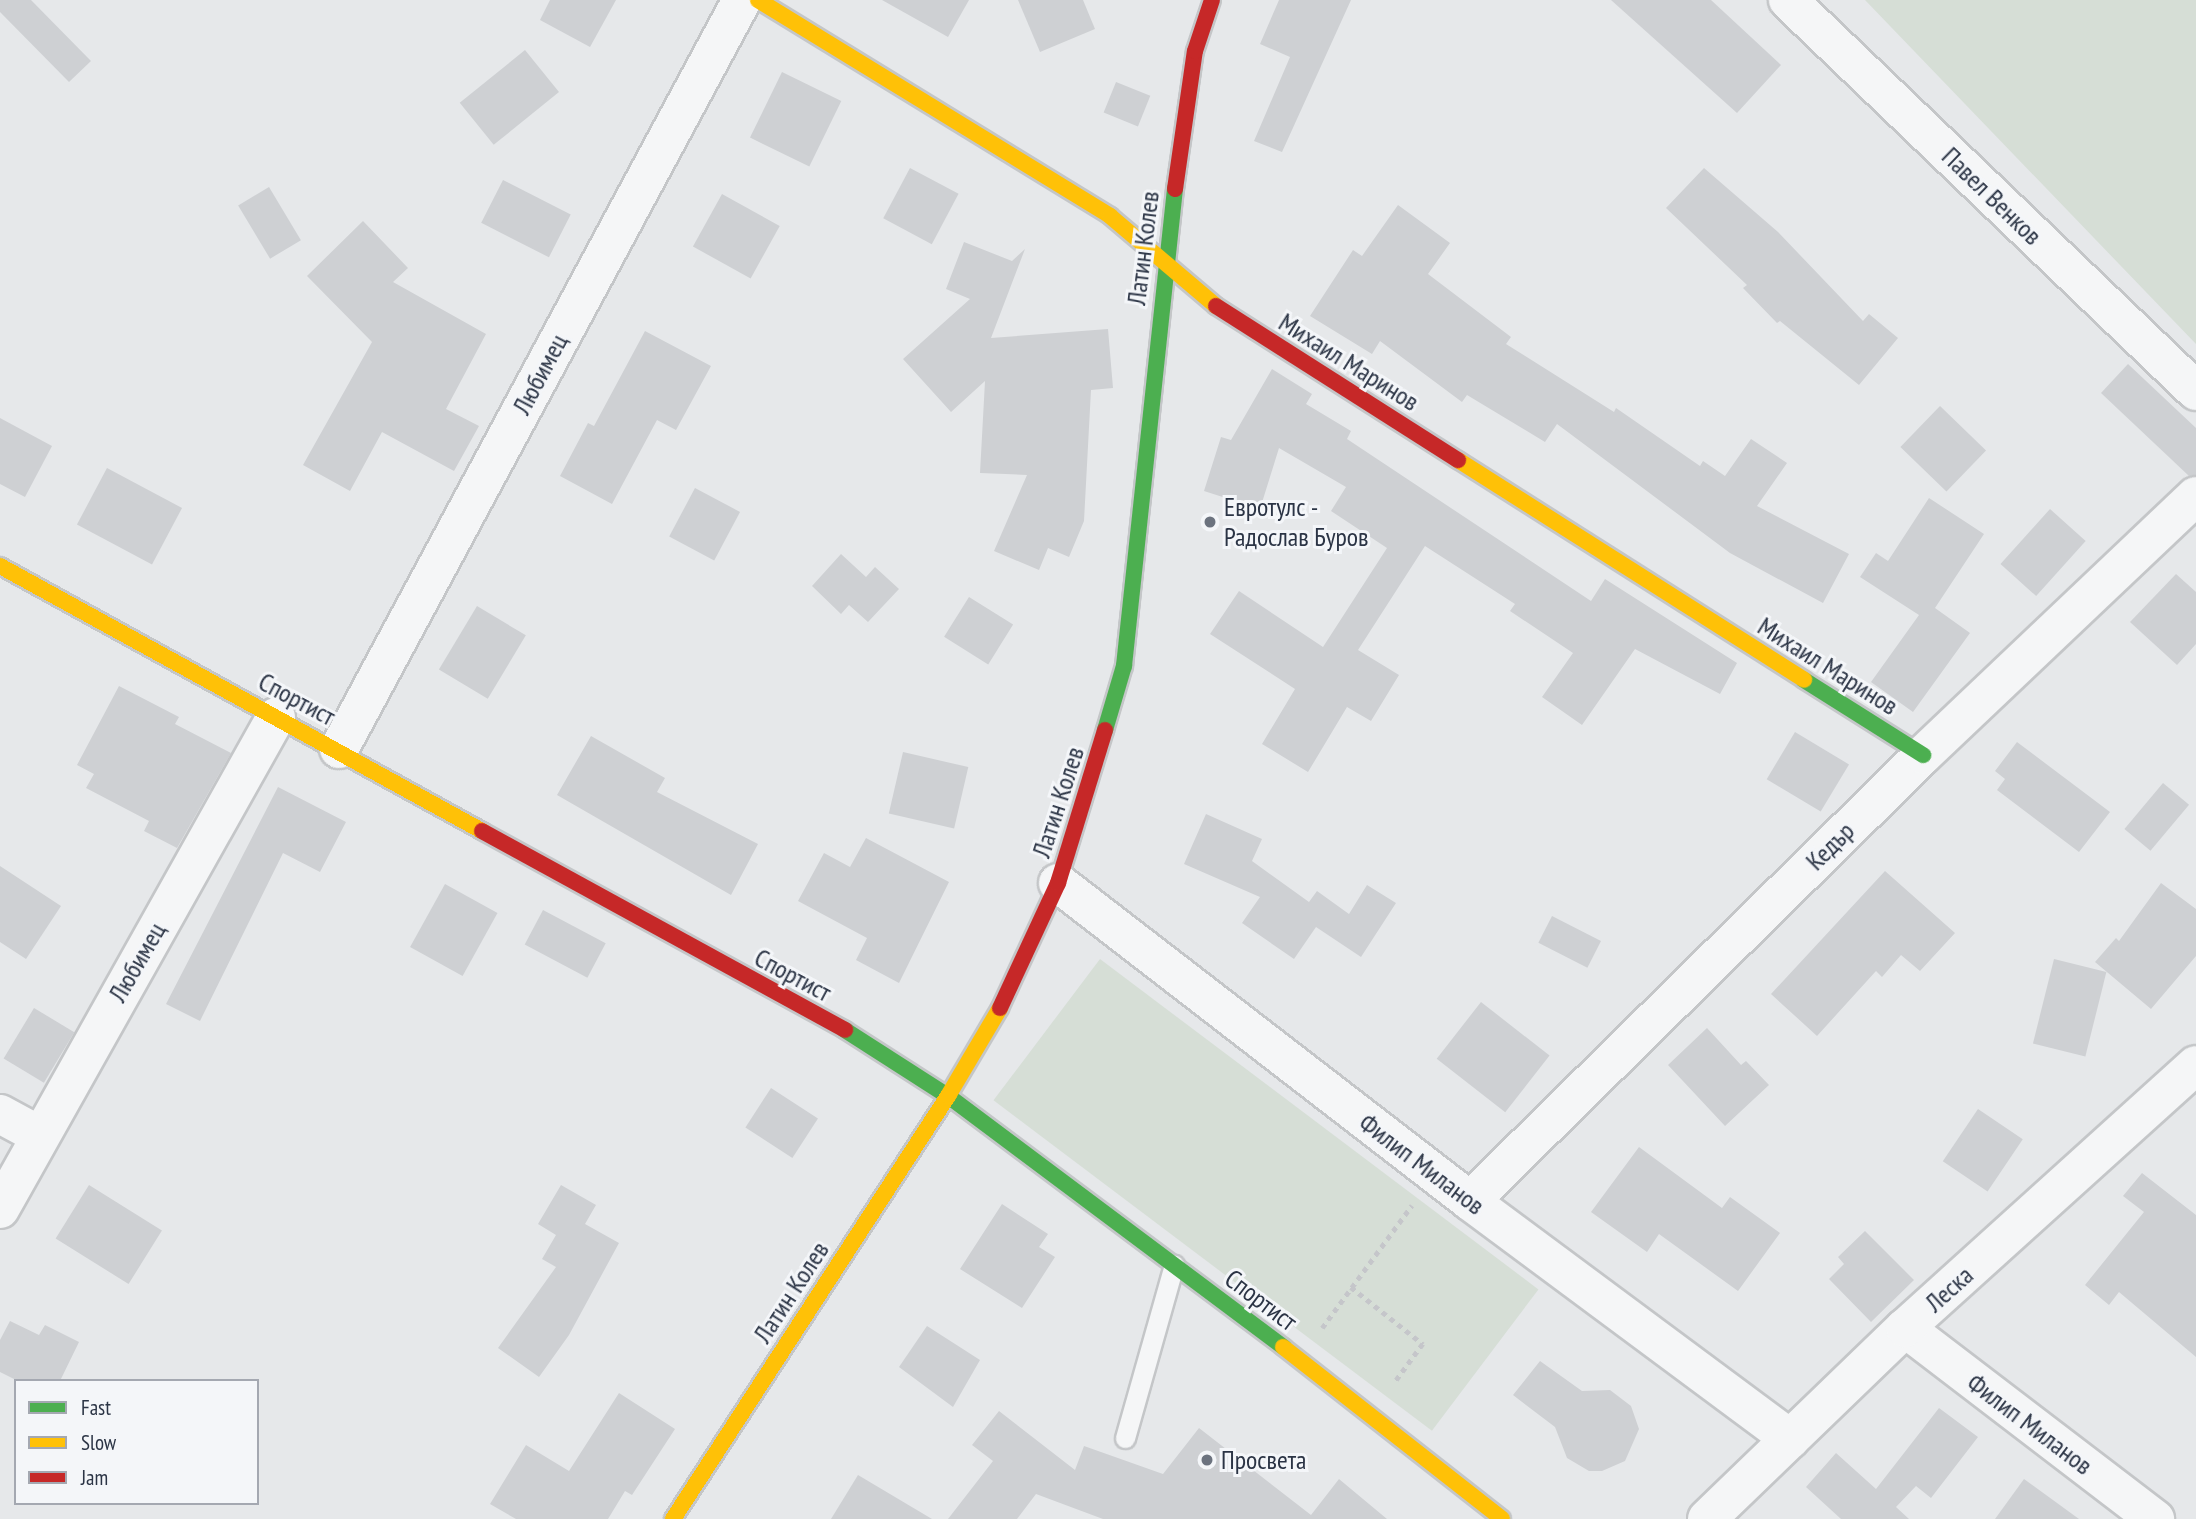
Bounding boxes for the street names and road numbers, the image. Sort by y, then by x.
street label: Павел Венков [1936,141,2048,251]
street label: Латин Колев [1121,189,1165,307]
street label: Михаил Маринов [1273,307,1425,417]
street label: Любимец [506,328,574,420]
street label: Михаил Маринов [1752,611,1904,721]
street label: Спортист [253,666,341,732]
street label: Латин Колев [1025,743,1091,861]
street label: Кедър [1799,815,1861,877]
street label: Любимец [102,917,172,1007]
street label: Спортист [749,942,837,1008]
street label: Филип Миланов [1353,1107,1491,1221]
street label: Латин Колев [747,1235,835,1349]
street label: Леска [1919,1260,1979,1318]
street label: Спортист [1219,1263,1303,1337]
street label: Филип Миланов [1961,1367,2099,1481]

